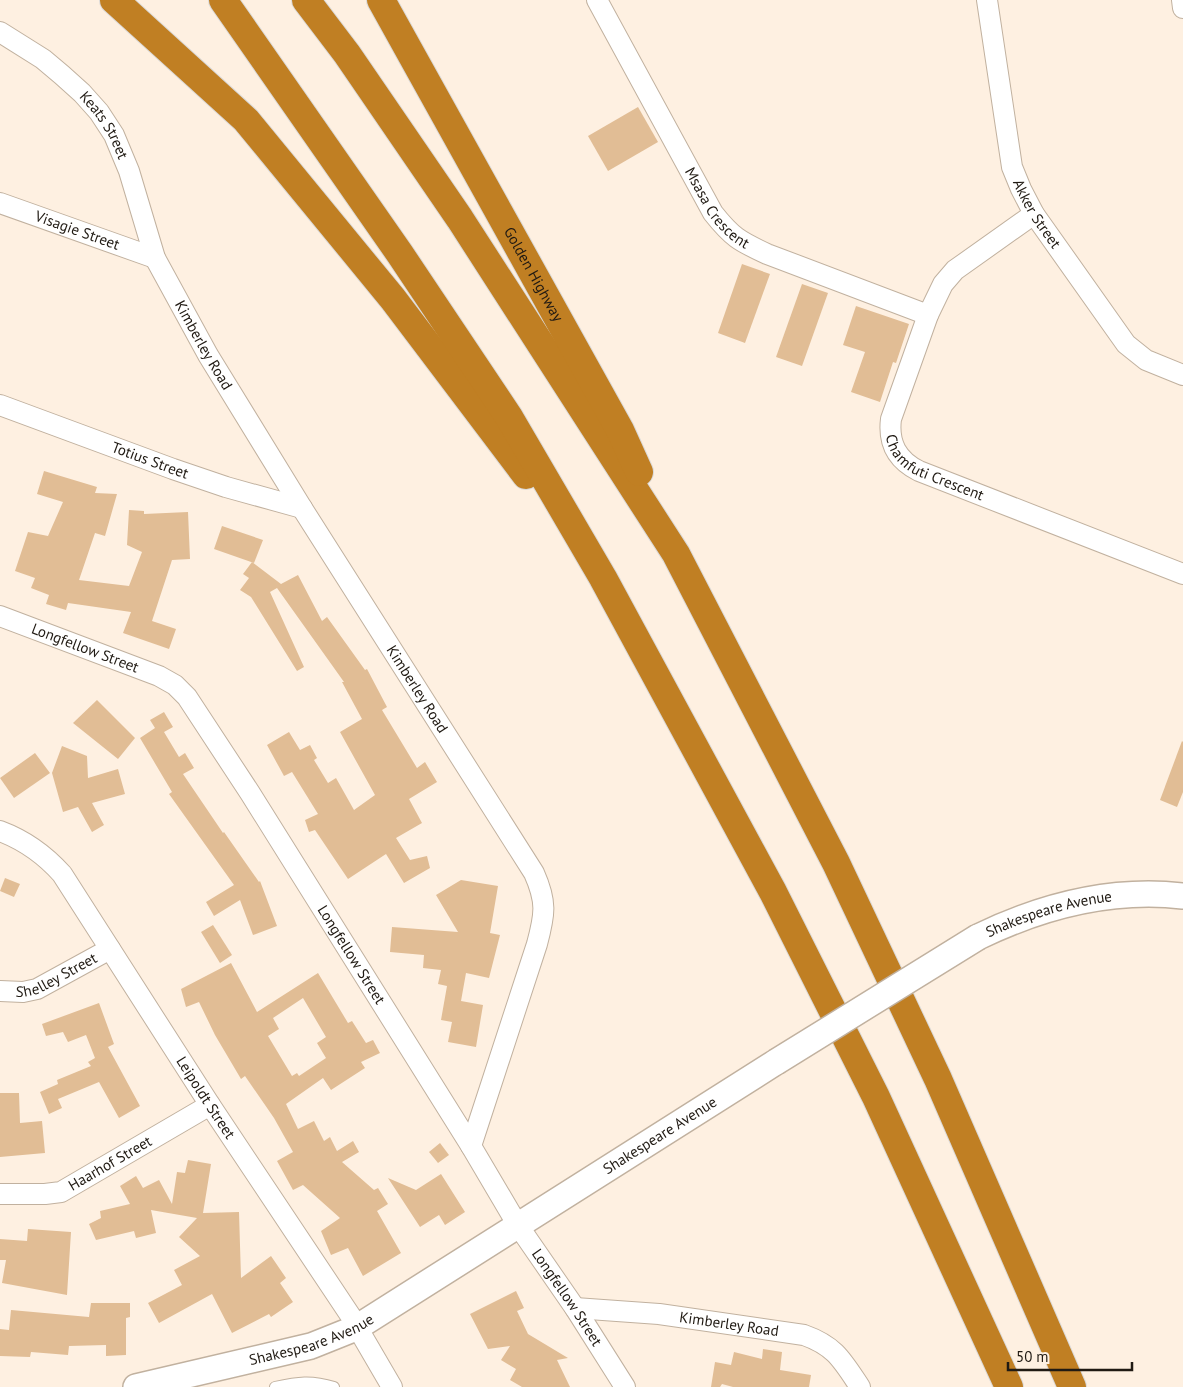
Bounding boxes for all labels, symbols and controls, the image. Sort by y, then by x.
street label: Keats Street [76,87,133,162]
street label: Msasa Crescent [681,164,753,252]
street label: Akker Street [1009,176,1065,252]
street label: Visagie Street [32,206,122,254]
street label: Golden Highway [500,224,568,325]
street label: Kimberley Road [171,297,237,393]
street label: Chamfuti Crescent [882,432,987,504]
street label: Totius Street [109,437,191,483]
street label: Longfellow Street [29,619,142,677]
street label: Kimberley Road [383,641,452,736]
street label: Shakespeare Avenue [982,886,1113,941]
street label: Longfellow Street [314,902,390,1008]
street label: Shelley Street [15,948,100,1001]
street label: Leipoldt Street [172,1053,240,1142]
street label: Shakespeare Avenue [599,1092,720,1178]
street label: Haarhof Street [65,1131,155,1195]
street label: Longfellow Street [528,1245,607,1349]
street label: Kimberley Road [678,1307,780,1340]
street label: Shakespeare Avenue [247,1309,377,1369]
scale bar [1008,1340,1132,1372]
text: 50 m [1016,1347,1049,1366]

